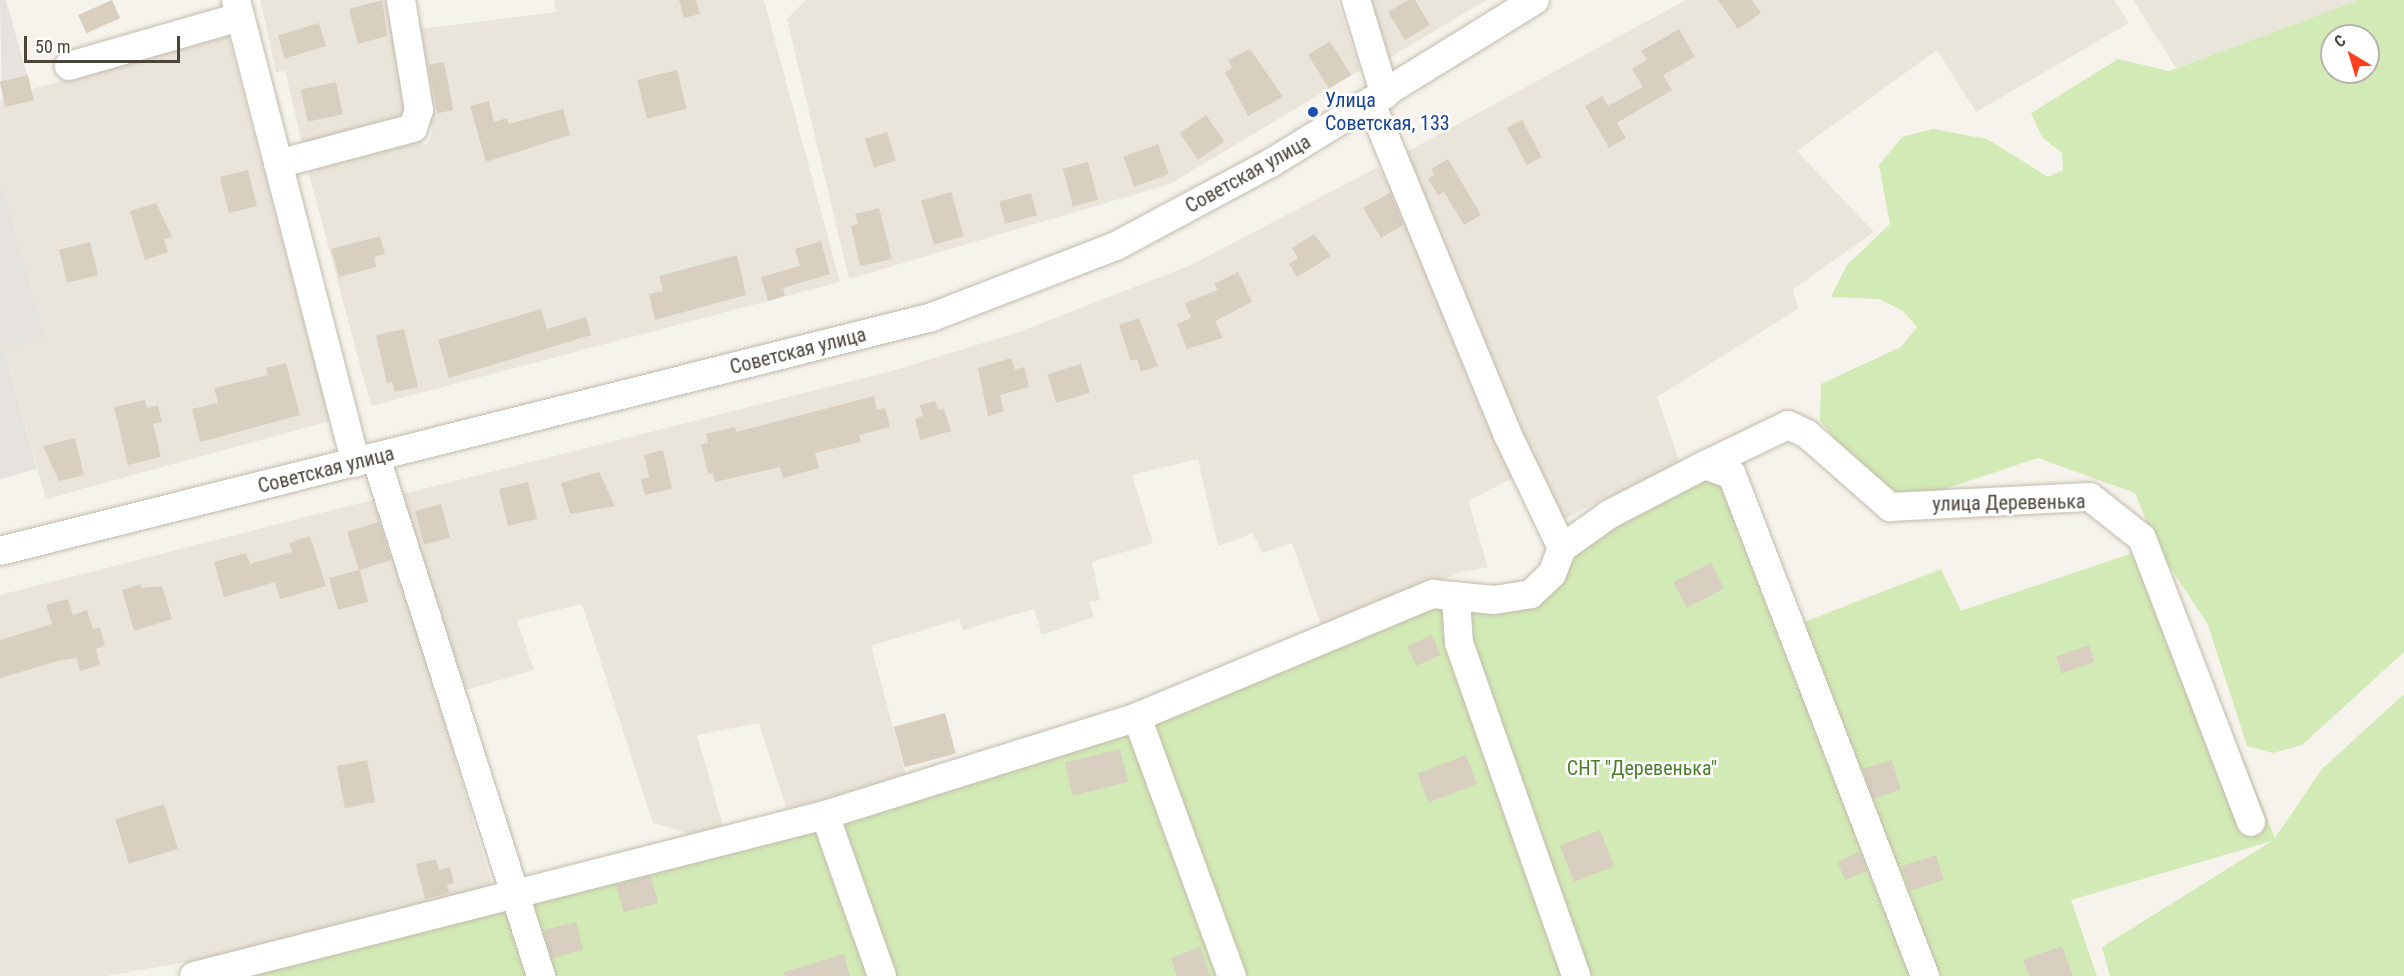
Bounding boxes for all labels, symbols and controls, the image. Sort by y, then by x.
scale bar [27,24,183,62]
north arrow [2320,24,2380,84]
text: С [2330,31,2349,51]
text: 50 m [35,36,70,57]
place label: Улица Советская, 133 [1325,88,1450,135]
marker: Улица Советская, 133 [1306,105,1320,119]
street label: Советская улица [1181,130,1315,218]
street label: Советская улица [727,322,869,380]
street label: Советская улица [255,441,397,499]
street label: улица Деревенька [1932,490,2086,516]
park label: СНТ "Деревенька" [1567,756,1717,780]

